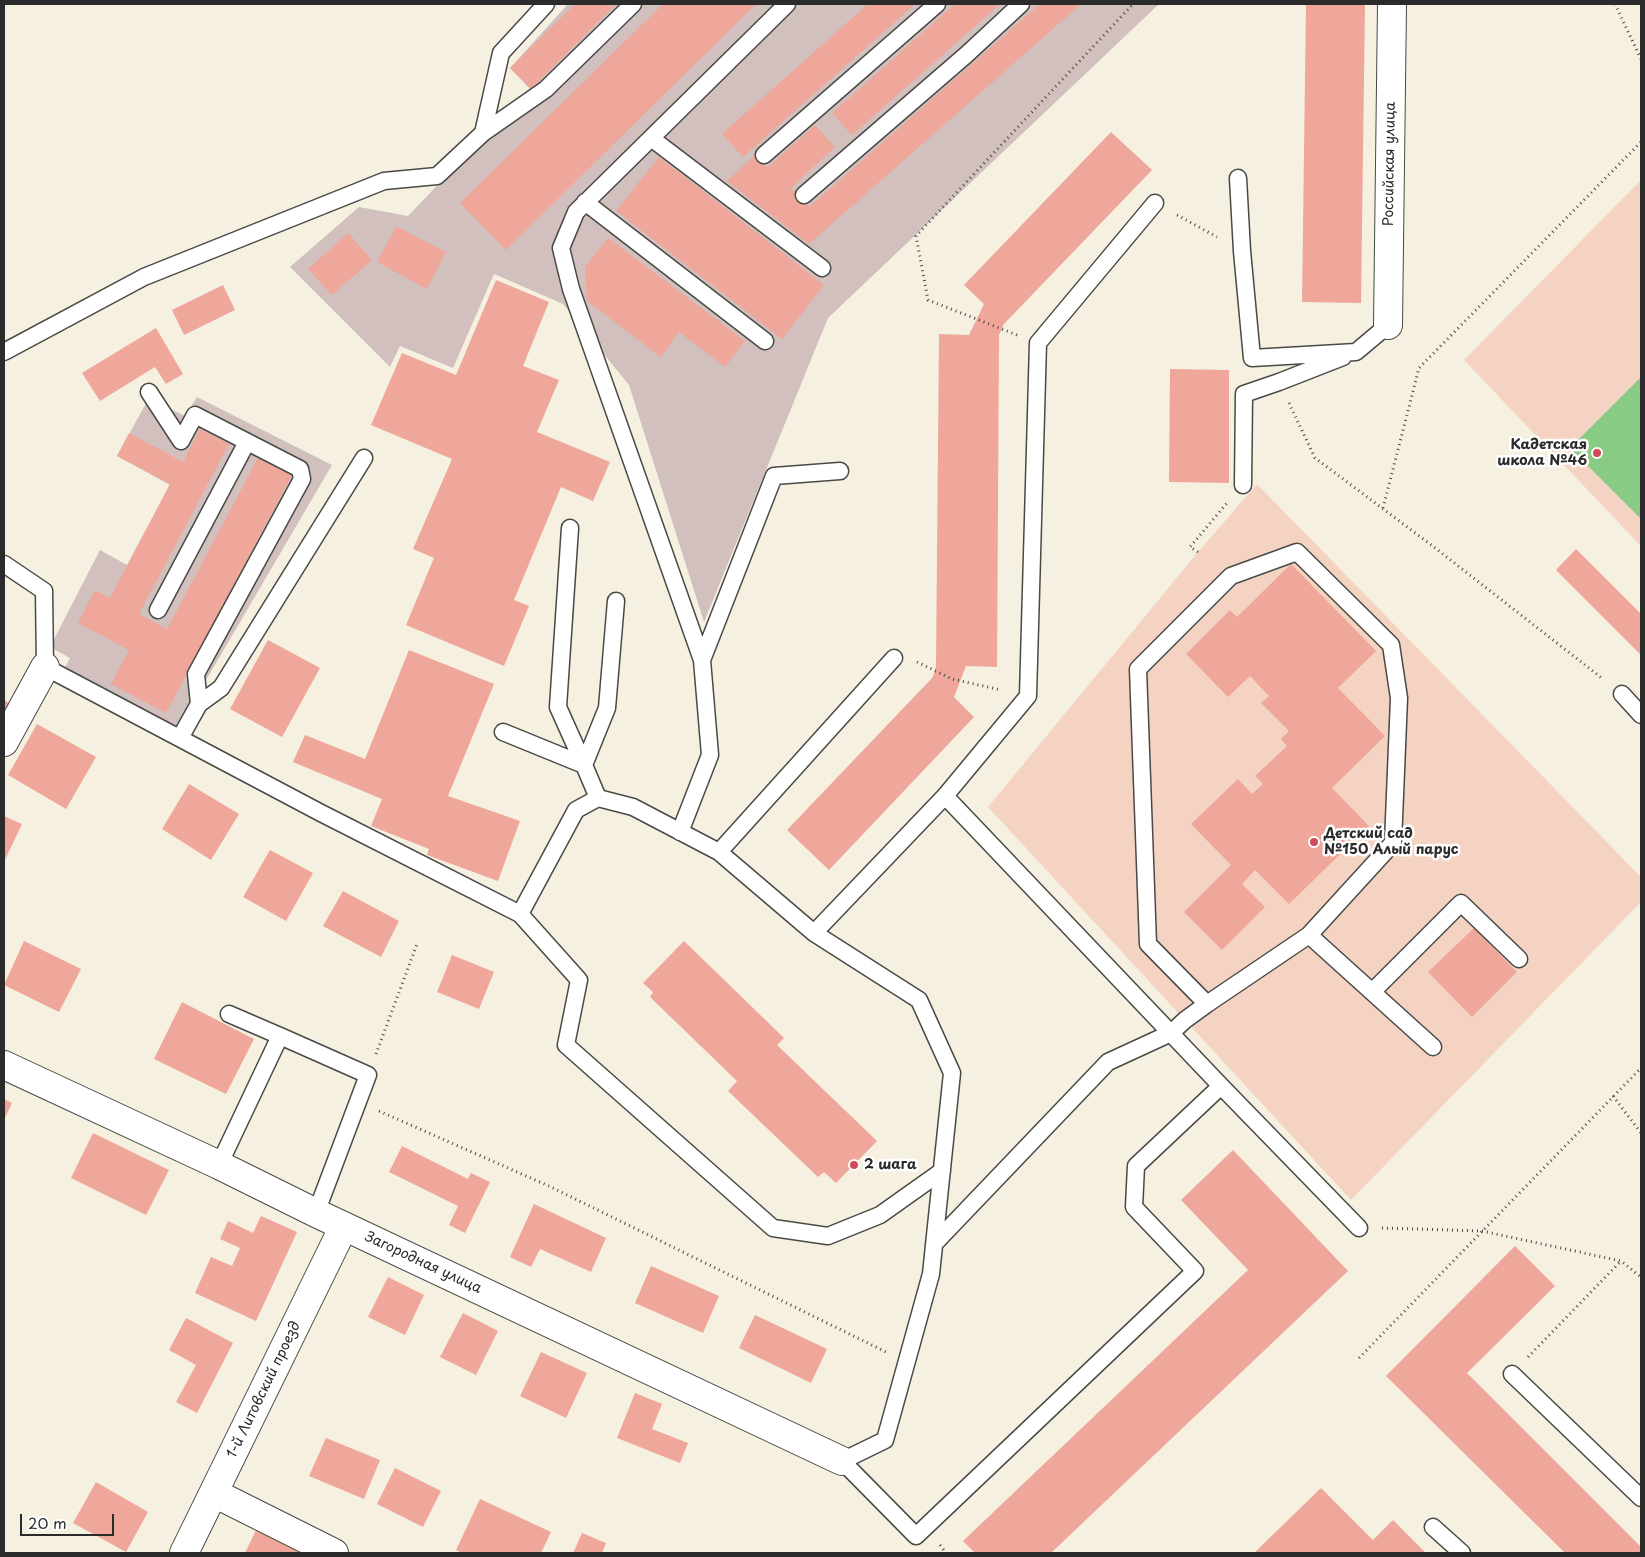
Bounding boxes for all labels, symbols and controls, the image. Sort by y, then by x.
street label: Российская улица [1381,102,1399,226]
place label: Кадетская школа №46 [1497,437,1587,470]
marker: Кадетская школа №46 [1591,447,1603,459]
place label: Детский сад №150 Алый парус [1324,826,1458,859]
marker: Детский сад №150 Алый парус [1308,836,1320,848]
place label: 2 шага [864,1157,917,1173]
marker: 2 шага [848,1159,860,1171]
street label: Загородная улица [362,1229,484,1297]
street label: 1-й Литовский проезд [224,1319,304,1461]
scale bar [22,1504,116,1536]
text: 20 m [28,1511,67,1534]

